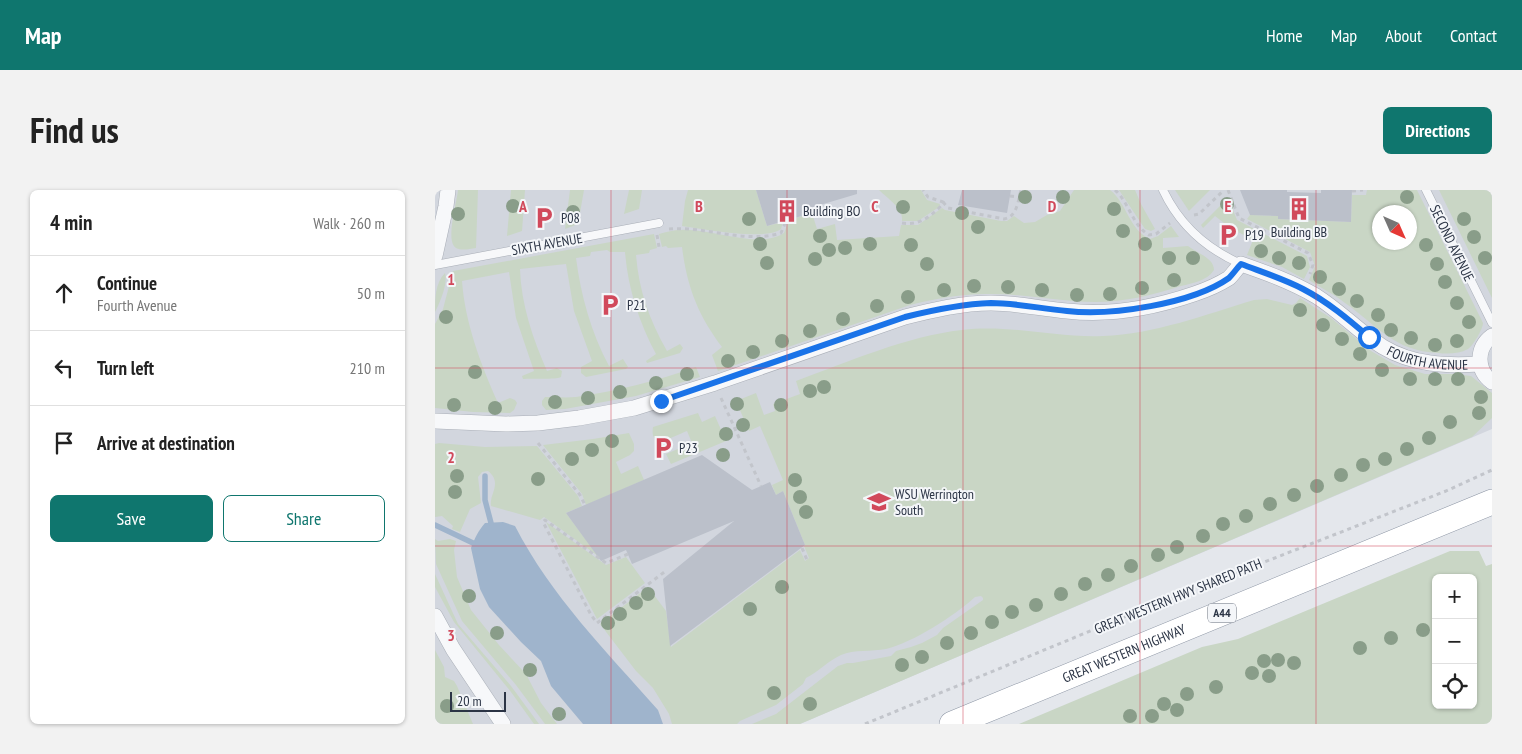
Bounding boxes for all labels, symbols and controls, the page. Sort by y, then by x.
text: Map [25,20,62,51]
text: Home [1266,24,1303,47]
text: Map [1331,24,1357,47]
text: About [1385,24,1422,47]
text: Contact [1450,24,1497,47]
text: Find us [30,107,119,153]
button: Directions [1383,107,1492,154]
text: A [518,196,528,216]
text: B [695,196,703,216]
text: C [871,196,879,216]
text: D [1048,196,1057,216]
text: E [1225,196,1232,216]
building icon: Building BB [1286,196,1312,222]
building icon: Building BO [774,198,800,224]
place label: Building BO [803,202,861,220]
street label: SECOND AVENUE [1426,202,1478,284]
parking icon: P08 [531,205,557,231]
north arrow [1372,205,1417,250]
text: 4 min [50,209,92,236]
place label: P08 [561,209,580,227]
text: Walk · 260 m [313,213,385,233]
parking icon: P19 [1215,222,1241,248]
place label: Building BB [1271,223,1327,241]
place label: P19 [1245,226,1264,244]
street label: SIXTH AVENUE [510,229,584,259]
text: 1 [447,269,455,289]
text: Continue [97,271,157,295]
icon: ahead [50,279,78,307]
text: 50 m [357,283,385,303]
parking icon: P21 [597,292,623,318]
text: Fourth Avenue [97,295,177,315]
place label: P21 [627,296,646,314]
route start [1358,326,1381,349]
street label: FOURTH AVENUE [1384,342,1468,374]
icon: left [50,354,78,382]
text: Turn left [97,356,154,380]
text: 210 m [350,358,385,378]
route end [650,390,673,413]
icon: arrive [50,429,78,457]
text: Arrive at destination [97,431,235,455]
parking icon: P23 [650,435,676,461]
place label: P23 [679,439,698,457]
text: 2 [447,447,455,467]
place label: WSU Werrington South [895,485,974,519]
school or university icon: WSU Werrington South [866,489,892,515]
button: Save [50,495,213,542]
button: Share [223,495,385,542]
street label: GREAT WESTERN HWY SHARED PATH [1092,554,1264,638]
map controls [1432,574,1477,709]
button: + [1432,574,1477,619]
road number: A44 [1208,603,1236,622]
button: − [1432,619,1477,664]
street label: GREAT WESTERN HIGHWAY [1060,620,1189,687]
text: 3 [447,625,455,645]
button: locate [1432,664,1477,709]
scale bar [450,689,506,712]
text: 20 m [457,692,482,710]

